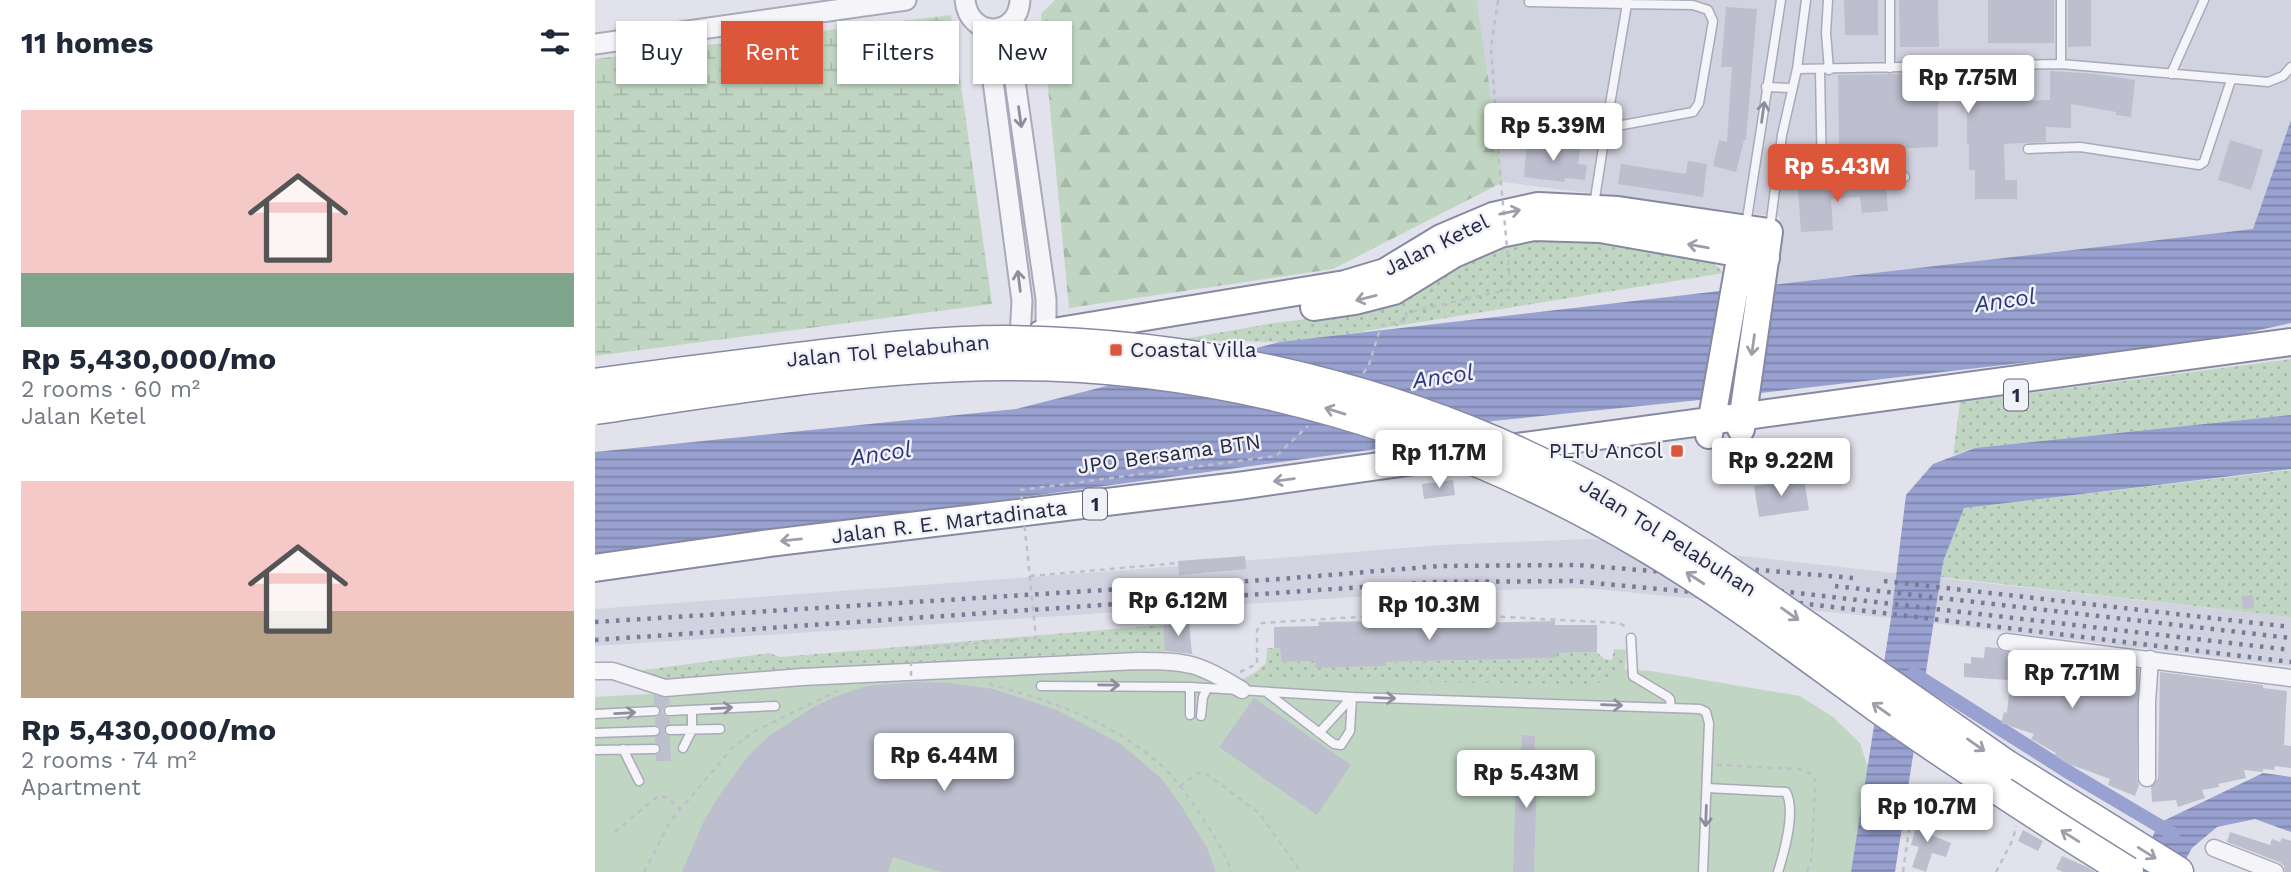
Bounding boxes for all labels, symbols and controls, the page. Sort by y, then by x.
chip: Buy [616,21,707,84]
chip: Rent [721,21,823,84]
chip: Filters [837,21,959,84]
chip: New [973,21,1072,84]
icon: filters [536,23,574,61]
text: 11 homes [21,25,154,60]
pin: Rp 7.75M [1896,55,2040,115]
text: Rp 7.75M [1918,64,2018,91]
one-way arrow [1757,101,1770,124]
pin: Rp 5.39M [1481,104,1625,163]
one-way arrow [1014,105,1027,128]
text: Rp 5.39M [1500,112,1606,139]
pin: Rp 5.43M [1765,144,1909,204]
text: Rp 5.43M [1784,153,1890,180]
icon: home [235,155,361,281]
one-way arrow [1498,205,1521,219]
street label: Jalan Ketel [1379,208,1493,281]
one-way arrow [1687,239,1710,252]
one-way arrow [1012,271,1025,293]
water label: Ancol [1972,283,2037,318]
one-way arrow [1355,292,1378,305]
street label: Jalan Tol Pelabuhan [785,329,991,372]
one-way arrow [1746,333,1759,355]
place label: Coastal Villa [1130,337,1257,362]
text: Rp 5,430,000/mo [21,341,276,376]
marker: Coastal Villa [1108,342,1124,358]
water label: Ancol [1410,359,1475,394]
text: 2 rooms · 60 m² [21,376,200,403]
road number: 1 [2004,380,2028,410]
text: Jalan Ketel [21,403,146,430]
one-way arrow [1324,403,1346,416]
street label: JPO Bersama BTN [1076,428,1262,479]
pin: Rp 11.7M [1367,430,1511,490]
water label: Ancol [848,436,913,471]
place label: PLTU Ancol [1549,438,1664,463]
pin: Rp 9.22M [1709,438,1853,498]
text: Rp 11.7M [1391,439,1487,466]
marker: PLTU Ancol [1669,443,1685,459]
text: Rp 9.22M [1728,447,1834,474]
street label: Jalan Tol Pelabuhan [1575,472,1761,601]
one-way arrow [1273,473,1296,486]
road number: 1 [1083,489,1107,520]
street label: Jalan R. E. Martadinata [830,495,1068,548]
icon: home [235,526,361,652]
one-way arrow [780,534,803,547]
one-way arrow [1685,571,1705,585]
pin: Rp 6.12M [1106,578,1250,638]
pin: Rp 10.3M [1357,582,1501,642]
text: Rp 6.12M [1128,587,1228,614]
text: Rp 10.3M [1378,591,1480,618]
one-way arrow [1780,607,1799,621]
pin: Rp 7.71M [2000,650,2144,710]
text: Rp 7.71M [2024,659,2120,686]
one-way arrow [1097,679,1120,692]
one-way arrow [1373,691,1396,704]
one-way arrow [1601,699,1624,712]
one-way arrow [710,702,733,715]
one-way arrow [1872,702,1891,716]
one-way arrow [613,706,636,719]
text: Rp 5,430,000/mo [21,712,276,747]
pin: Rp 6.44M [872,734,1016,793]
one-way arrow [1966,738,1985,752]
text: Rp 6.44M [890,742,998,769]
text: 2 rooms · 74 m² [21,747,196,774]
pin: Rp 5.43M [1454,750,1598,810]
text: Rp 5.43M [1473,759,1579,786]
text: Apartment [21,774,141,801]
pin: Rp 10.7M [1855,784,1999,844]
text: Rp 10.7M [1877,793,1977,820]
one-way arrow [1699,804,1712,827]
one-way arrow [2060,829,2080,843]
one-way arrow [2137,847,2157,861]

